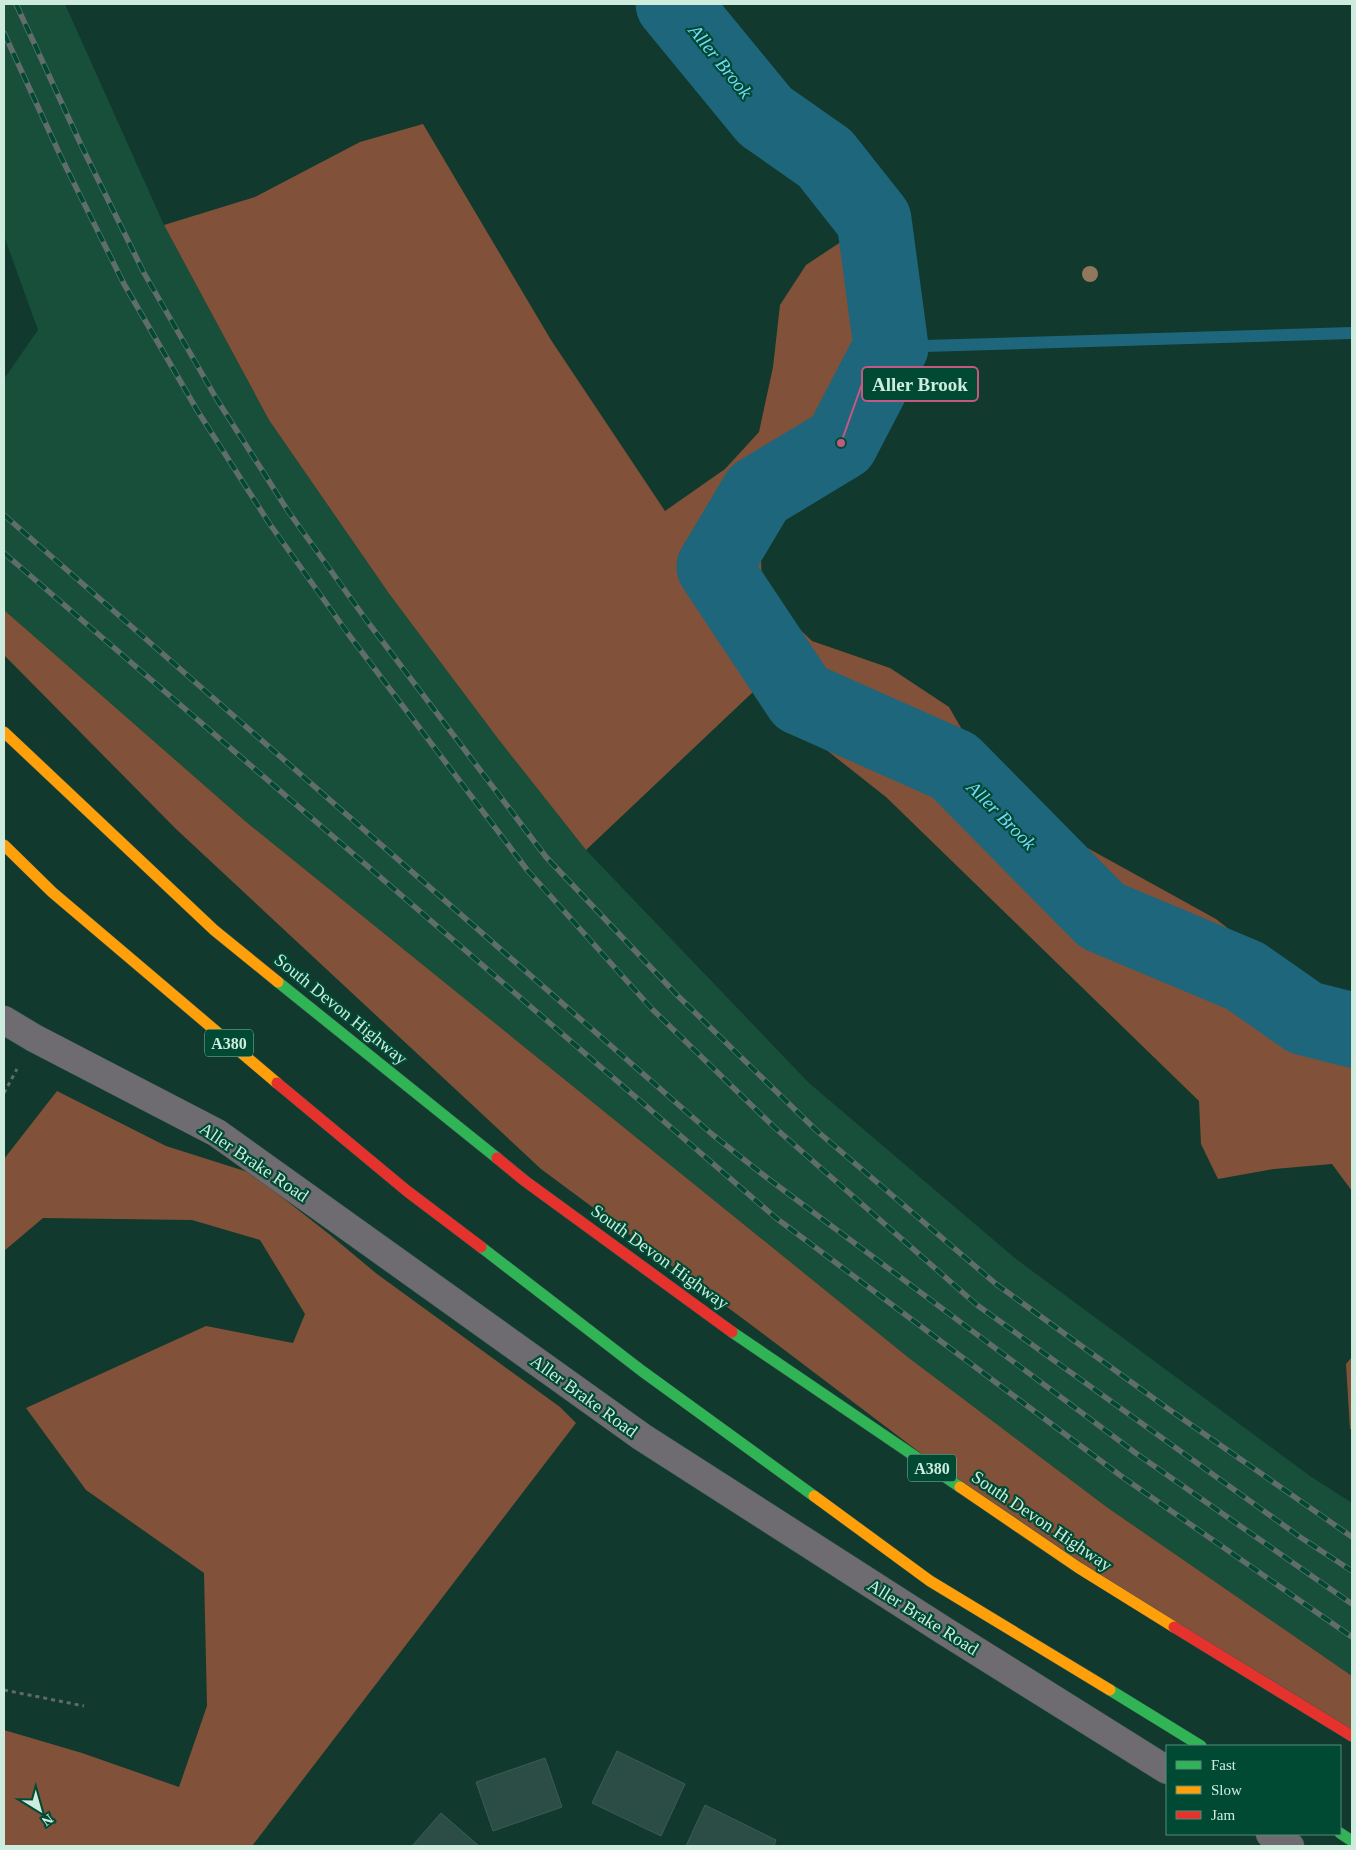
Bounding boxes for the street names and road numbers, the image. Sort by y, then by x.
street label: South Devon Highway [271,949,411,1069]
road number: A380 [205,1030,253,1056]
street label: Aller Brake Road [196,1118,312,1206]
street label: South Devon Highway [587,1200,733,1314]
street label: Aller Brake Road [527,1351,641,1441]
road number: A380 [908,1455,956,1482]
street label: South Devon Highway [968,1467,1116,1575]
street label: Aller Brake Road [864,1575,982,1659]

